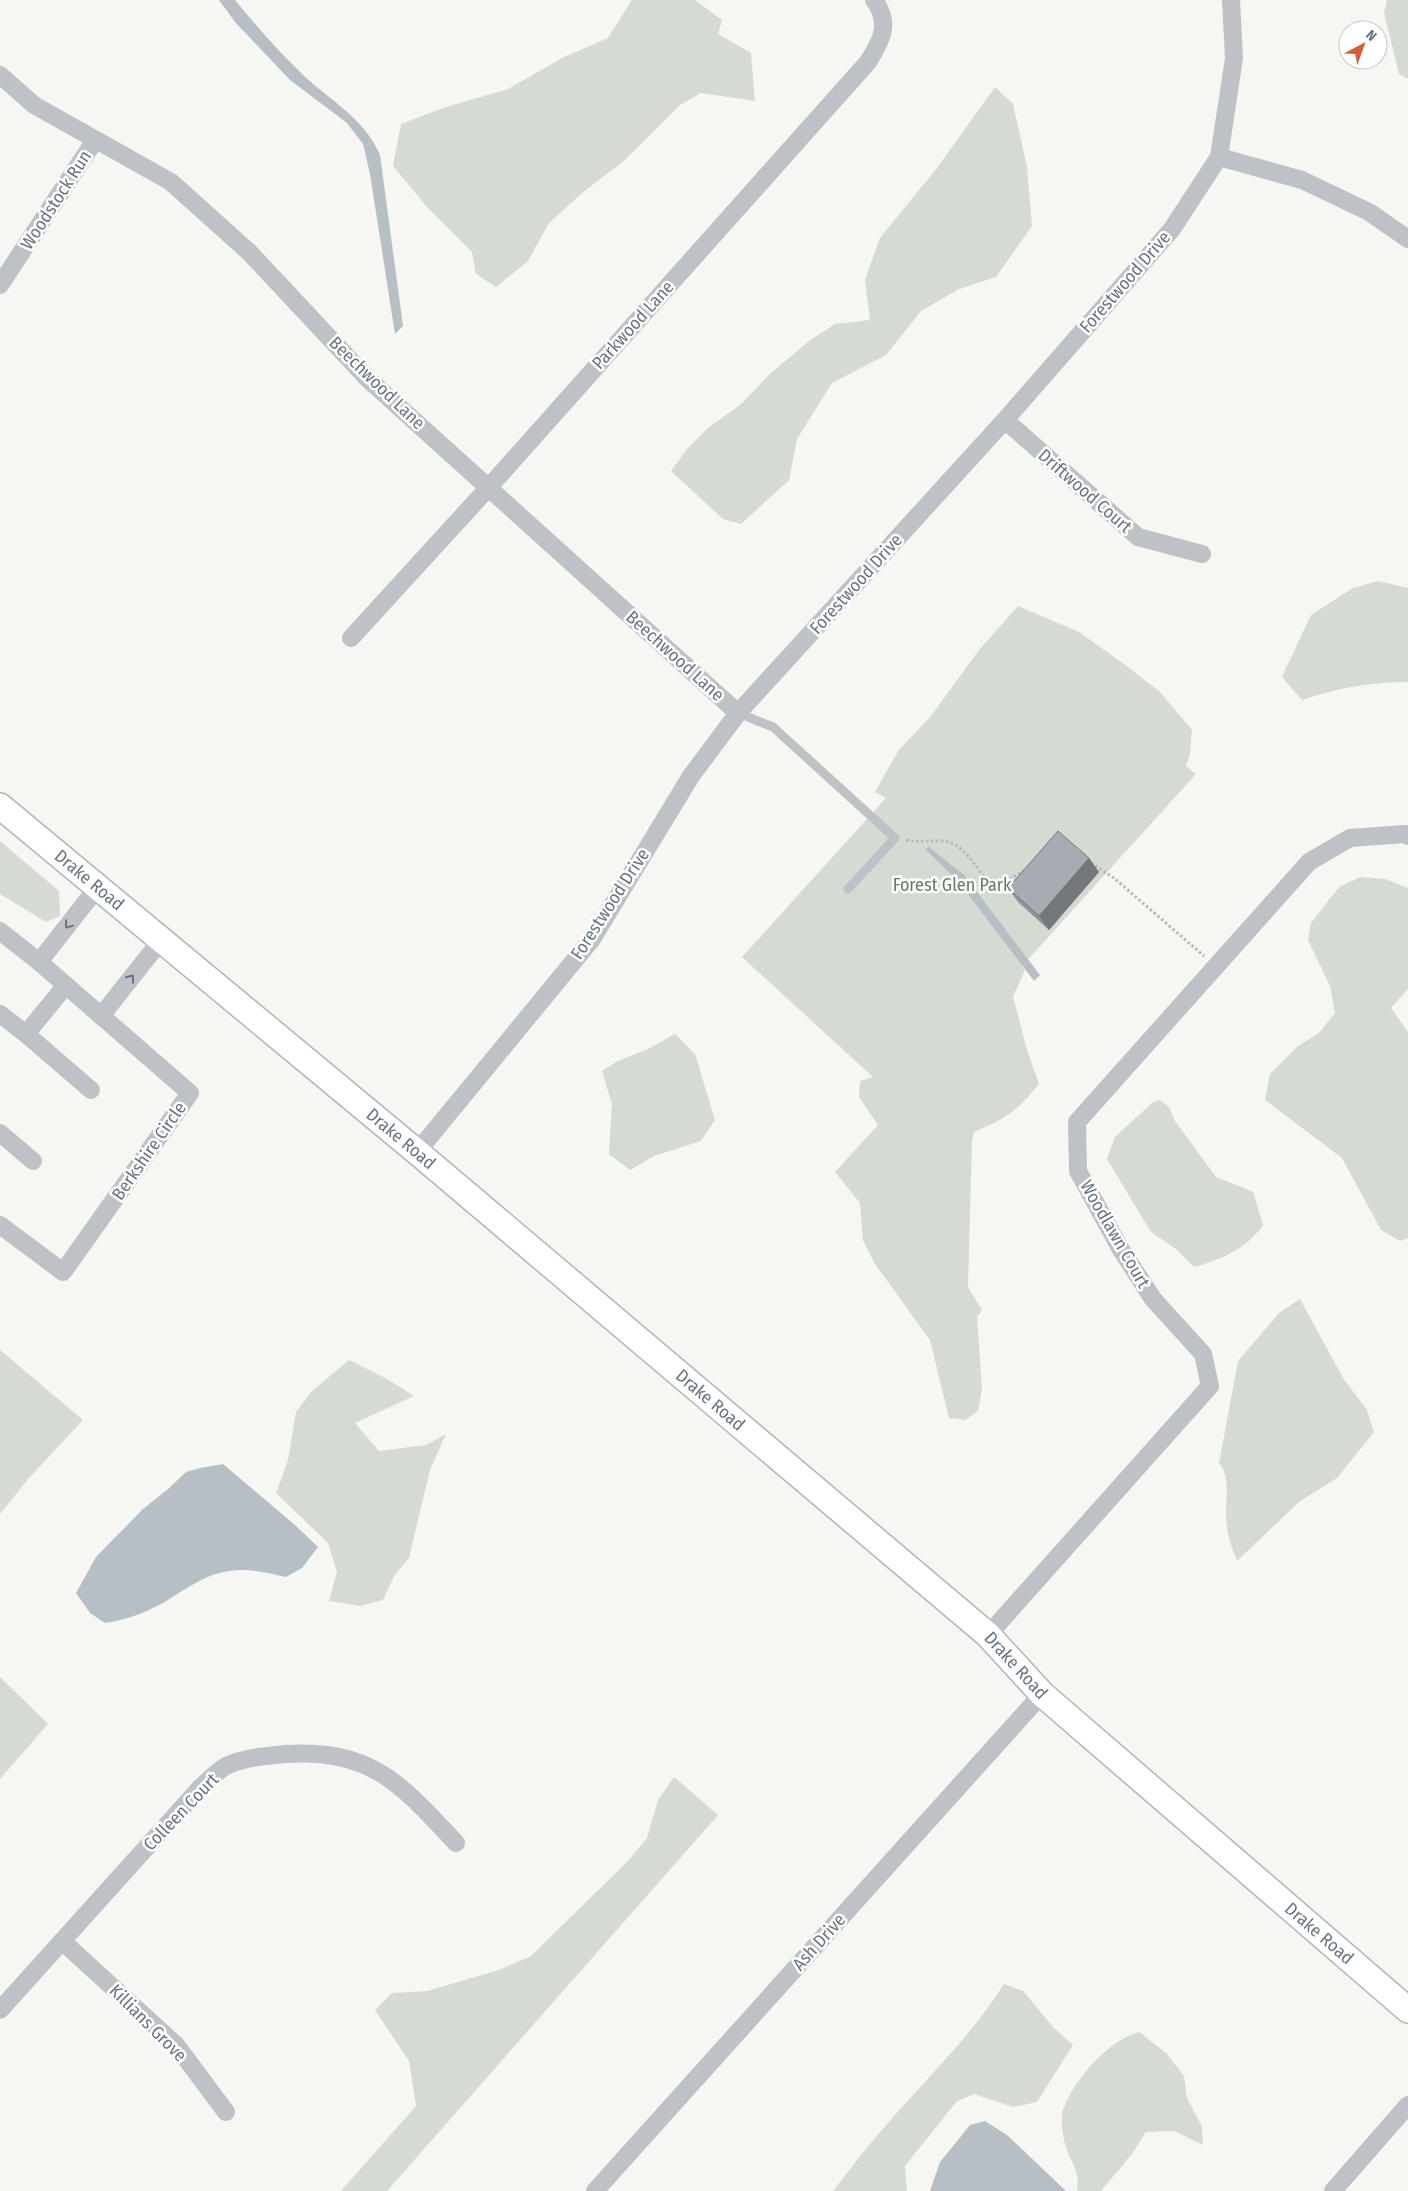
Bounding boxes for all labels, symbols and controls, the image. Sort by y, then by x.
north arrow [1338,20,1388,70]
text: N [1362,26,1380,45]
street label: Woodstock Run [16,146,96,254]
street label: Forestwood Drive [1075,227,1175,337]
street label: Parkwood Lane [587,276,679,374]
street label: Beechwood Lane [325,332,429,434]
street label: Driftwood Court [1034,444,1136,538]
street label: Forestwood Drive [805,529,907,639]
street label: Beechwood Lane [621,606,729,706]
street label: Forestwood Drive [566,844,654,964]
street label: Drake Road [50,845,129,915]
park label: Forest Glen Park [893,874,1012,896]
one-way arrow [65,919,73,928]
one-way arrow [126,974,135,983]
street label: Berkshire Circle [107,1098,191,1204]
street label: Drake Road [362,1103,440,1174]
street label: Woodlawn Court [1075,1176,1155,1292]
street label: Drake Road [671,1365,749,1436]
street label: Drake Road [979,1627,1052,1704]
street label: Colleen Court [139,1769,223,1855]
street label: Drake Road [1280,1898,1358,1969]
street label: Ash Drive [788,1909,850,1975]
street label: Killians Grove [105,1980,191,2066]

